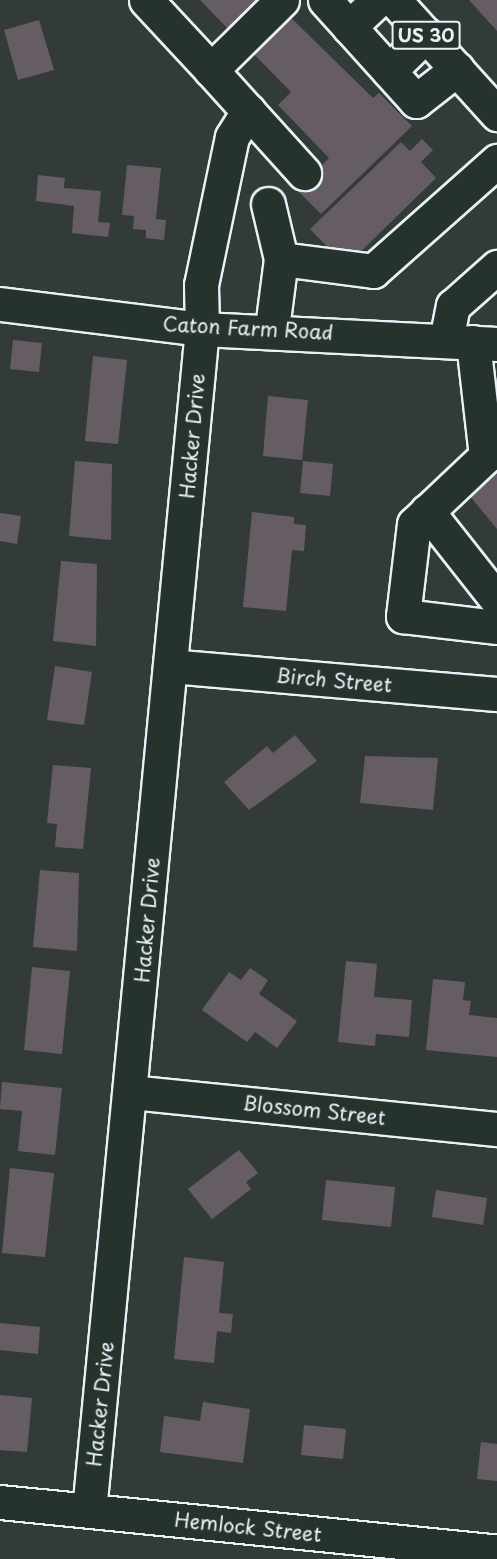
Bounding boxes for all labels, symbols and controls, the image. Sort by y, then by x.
road number: US 30 [392,20,460,50]
street label: Caton Farm Road [163,312,333,344]
street label: Hacker Drive [175,372,209,500]
street label: Birch Street [275,663,393,697]
street label: Hacker Drive [130,856,164,984]
street label: Blossom Street [241,1091,387,1129]
street label: Hacker Drive [81,1340,119,1468]
street label: Hemlock Street [173,1507,323,1547]

